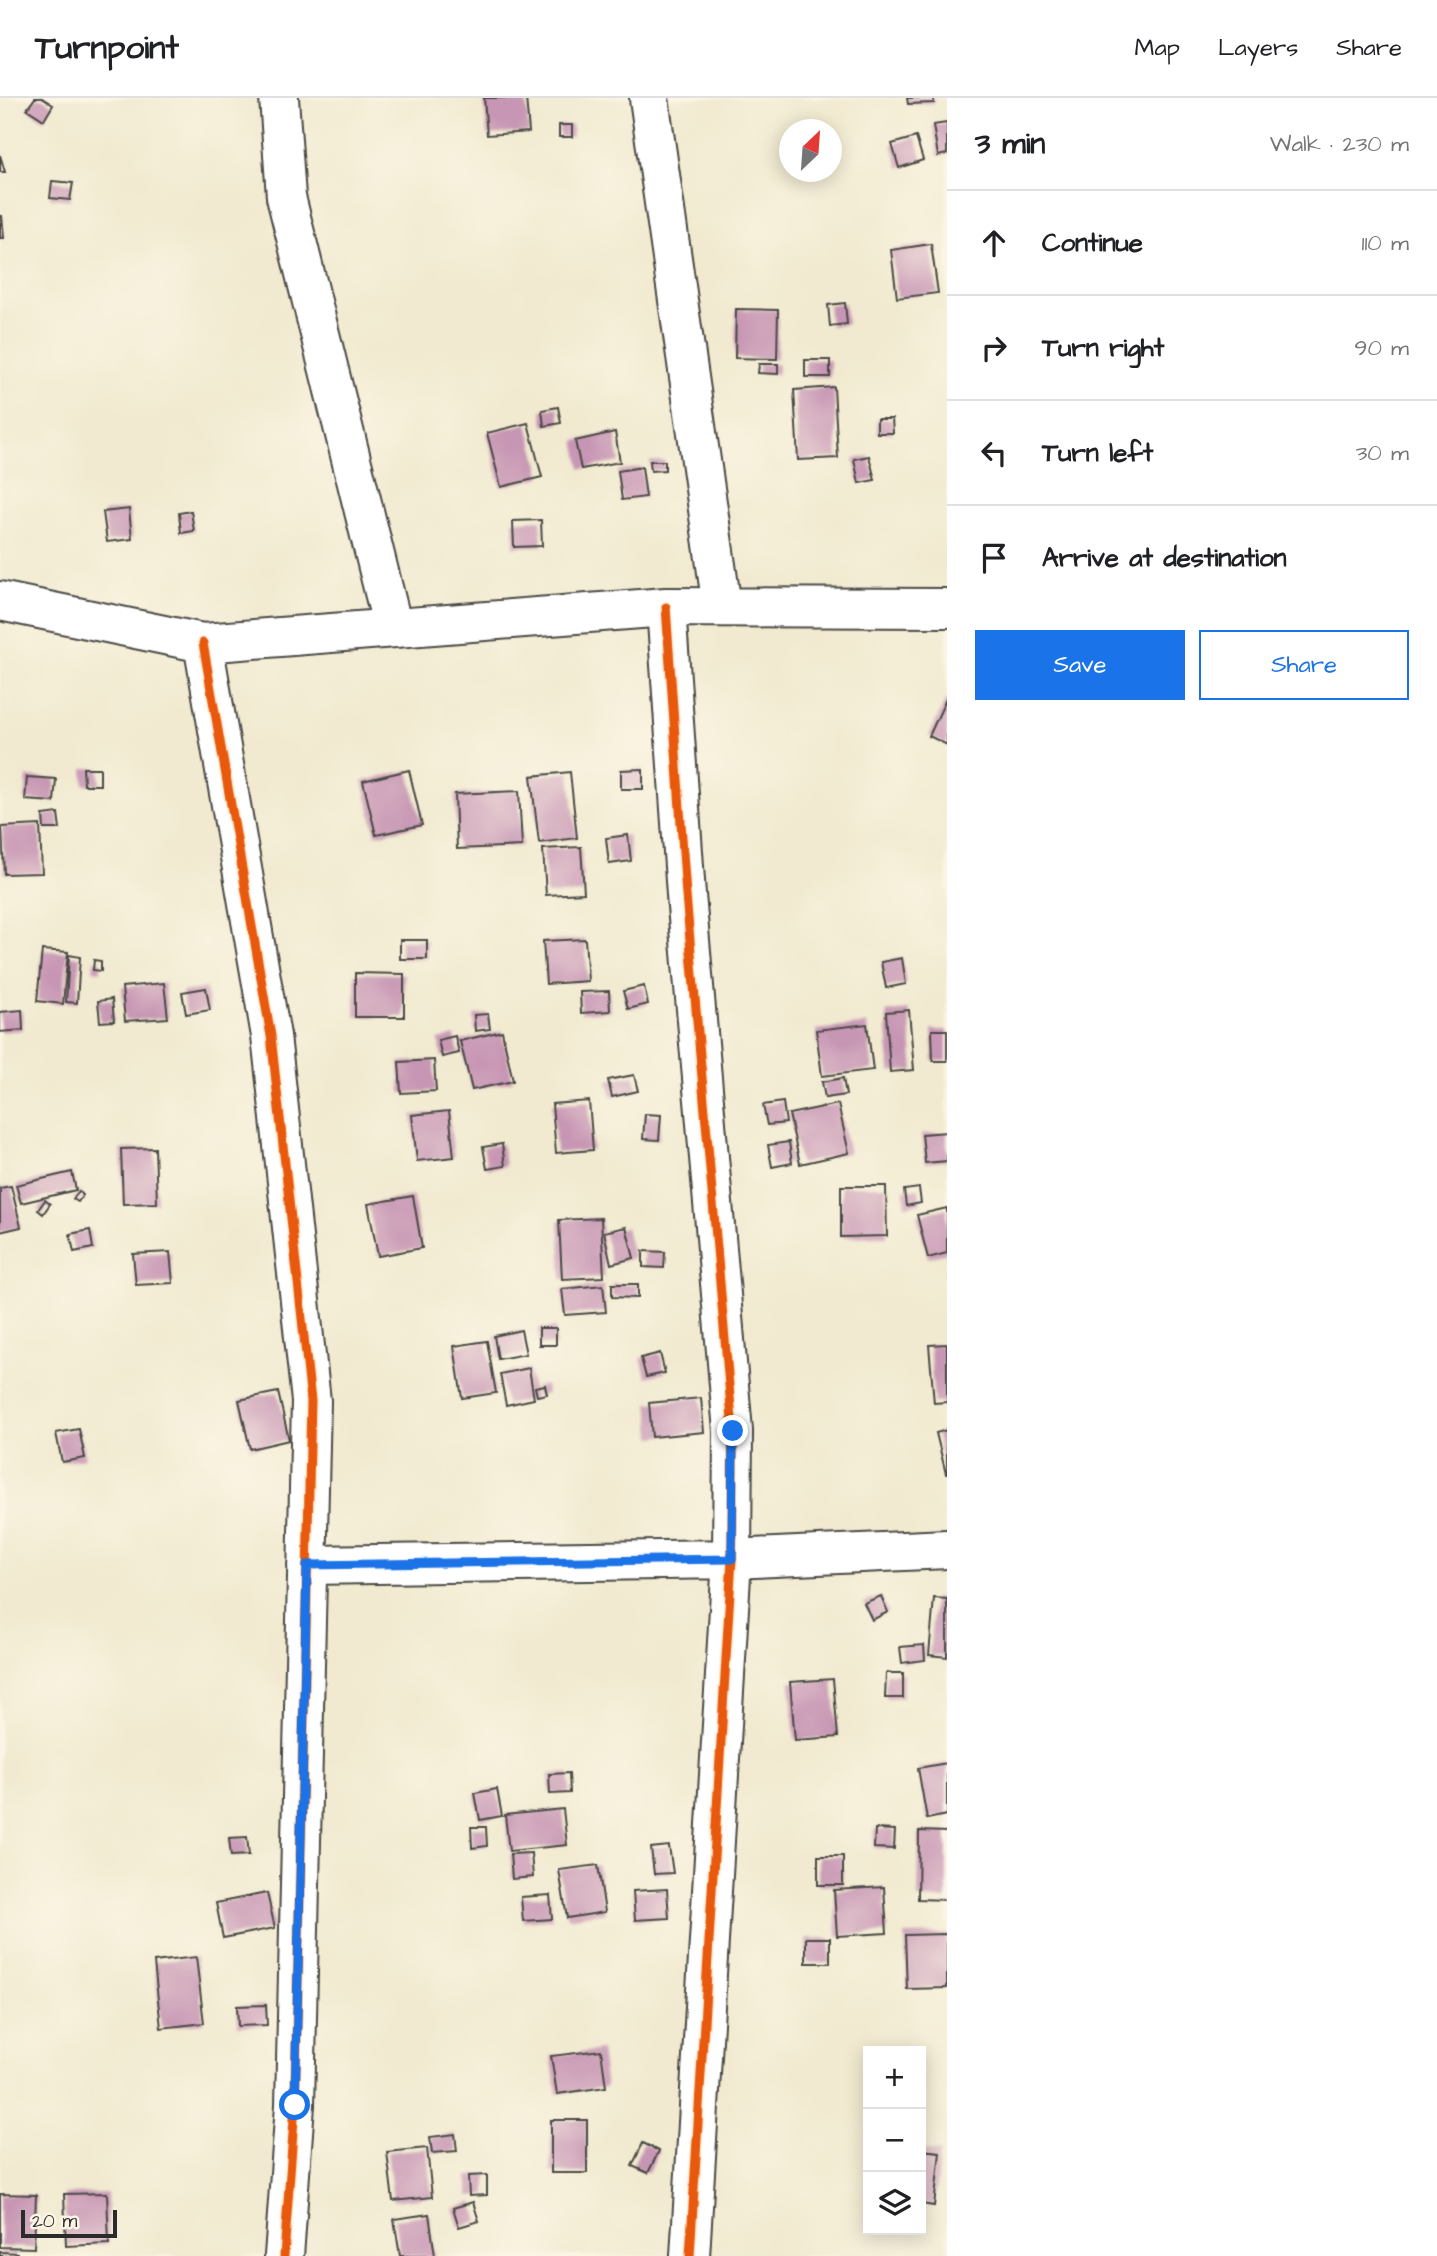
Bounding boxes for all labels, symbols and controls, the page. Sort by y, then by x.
text: Turnpoint [35,25,179,71]
text: Map [1135,31,1180,65]
text: Layers [1218,31,1298,65]
text: Share [1336,31,1402,65]
north arrow [779,119,842,182]
text: 3 min [975,123,1045,165]
text: Walk · 230 m [1270,128,1409,160]
icon: ahead [975,224,1013,262]
text: Continue [1042,225,1143,261]
text: 110 m [1361,227,1409,259]
icon: right [975,329,1013,367]
text: Turn right [1042,330,1164,366]
text: 90 m [1354,332,1409,364]
icon: left [975,434,1013,472]
text: Turn left [1042,435,1153,471]
text: 30 m [1356,437,1409,469]
icon: arrive [975,539,1013,577]
text: Arrive at destination [1042,540,1287,576]
button: Save [975,630,1185,700]
button: Share [1199,630,1409,700]
route end [717,1415,748,1446]
map controls [863,2046,926,2235]
button: + [863,2046,926,2109]
route start [279,2089,310,2120]
button: − [863,2109,926,2172]
button: layers [863,2172,926,2235]
scale bar [21,2207,117,2239]
text: 20 m [32,2208,77,2235]

